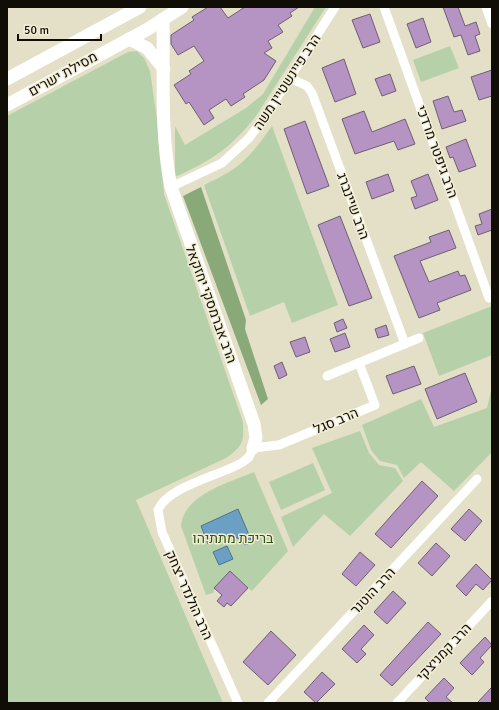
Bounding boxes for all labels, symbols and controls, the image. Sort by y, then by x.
scale bar [18,16,101,42]
text: 50 m [24,23,49,38]
street label: הרב פיינשטיין משה [250,31,324,133]
street label: מסילת ישרים [25,48,101,100]
street label: הרב גיפטר מרדכי [412,103,462,201]
street label: הרב שיינברג [333,170,373,242]
street label: הרב אברמסקי יחזקאל [182,242,240,366]
street label: הרב סגל [311,404,361,438]
park label: בריכת מתתיהו [193,530,274,547]
street label: הרב הולנדר יצחק [162,547,216,643]
street label: הרב הוטנר [347,564,399,618]
street label: הרב קמניצקי [413,620,475,684]

